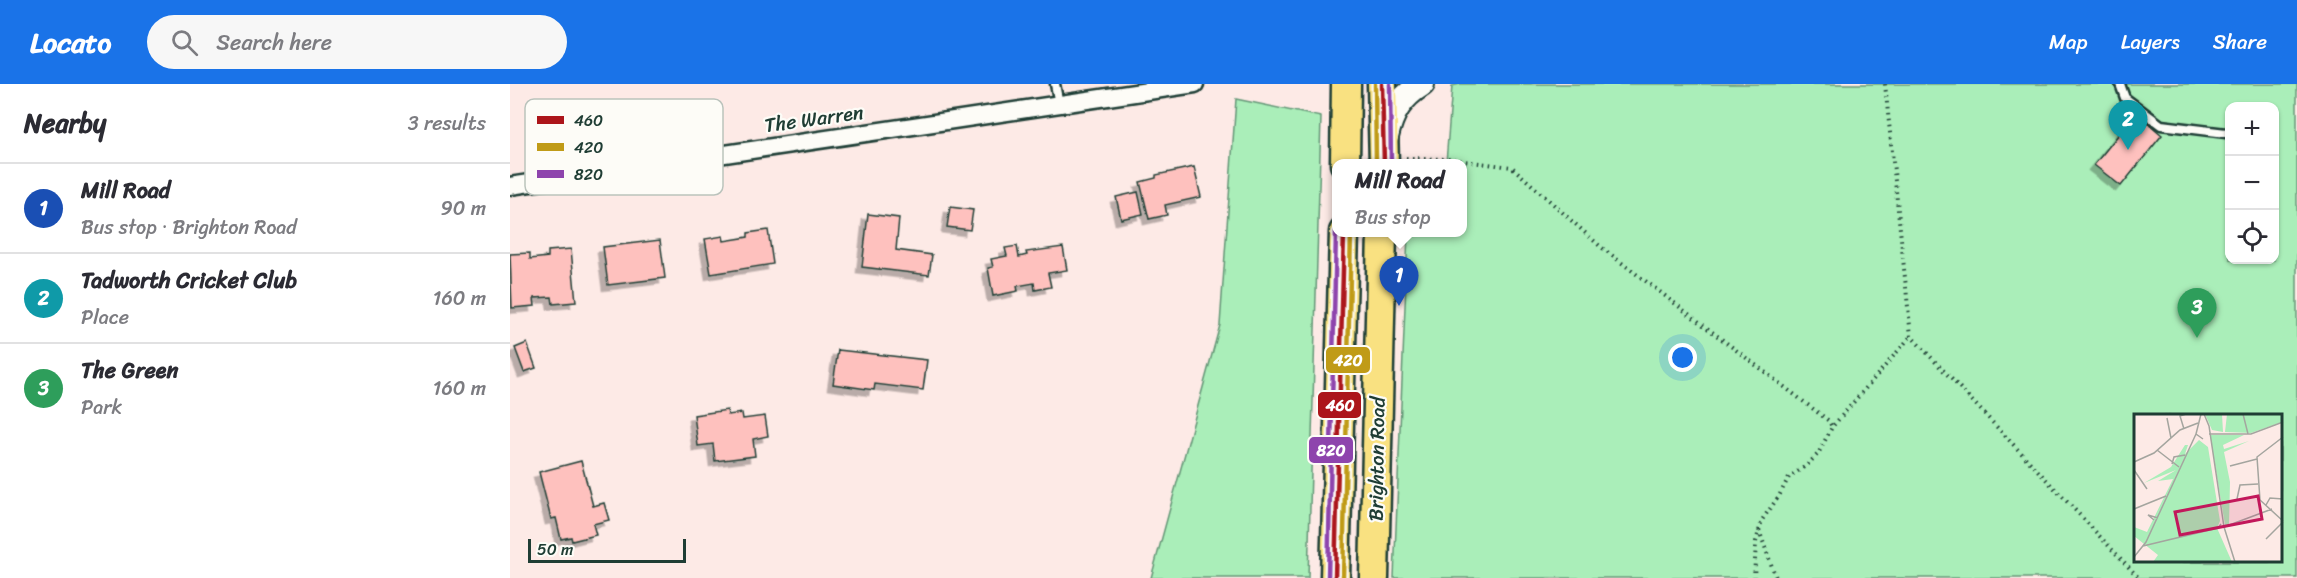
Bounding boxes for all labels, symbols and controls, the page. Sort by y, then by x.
search box [147,15,567,69]
text: Locato [30,18,111,67]
text: Search here [216,23,332,62]
text: Map [2049,23,2088,61]
text: Layers [2121,23,2180,61]
text: Share [2213,23,2267,61]
icon: search [168,26,201,59]
street label: The Warren [762,95,866,143]
legend [525,99,723,195]
text: Nearby [24,100,106,146]
pin: 2 [2108,100,2148,150]
map controls [2225,102,2279,264]
button: + [2225,102,2279,156]
text: 3 results [408,106,486,141]
text: 460 [574,106,603,135]
text: 420 [574,133,603,162]
button: − [2225,156,2279,210]
popup [1332,159,1467,237]
text: 820 [574,160,603,189]
text: Mill Road [1355,161,1444,200]
text: Mill Road [81,171,170,210]
text: 1 [39,191,48,226]
text: 90 m [441,191,486,226]
text: Bus stop [1355,200,1431,235]
text: Bus stop · Brighton Road [81,210,297,245]
button: locate [2225,210,2279,264]
pin: 1 [1380,256,1418,306]
text: Tadworth Cricket Club [81,261,297,300]
text: 2 [38,281,49,316]
text: 160 m [433,281,486,316]
pin: 3 [2178,288,2216,338]
text: Place [81,300,129,335]
your location [1668,343,1697,372]
line badge: 420 [1325,346,1371,374]
text: 420 [1332,346,1363,375]
text: The Green [81,351,178,390]
text: 3 [38,371,49,406]
text: 160 m [433,371,486,406]
text: Park [81,390,122,425]
line badge: 460 [1317,391,1362,419]
text: 460 [1324,391,1355,420]
street label: Brighton Road [1358,395,1396,522]
inset map [2134,414,2282,563]
line badge: 820 [1308,436,1354,464]
text: 820 [1316,436,1346,465]
text: 50 m [537,535,573,564]
scale bar [528,536,686,564]

